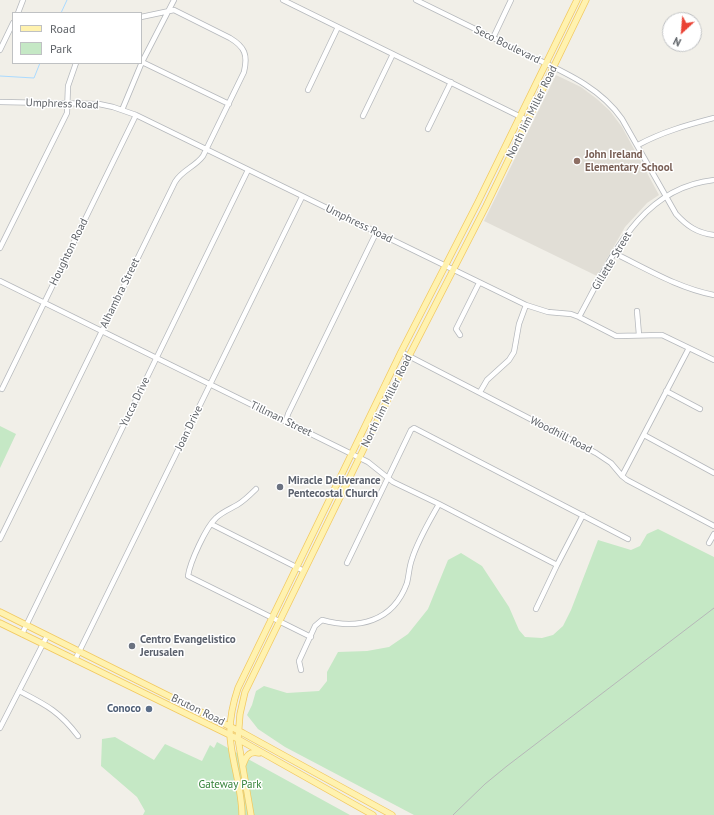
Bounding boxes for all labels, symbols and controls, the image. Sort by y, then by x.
legend [12,12,142,64]
north arrow [662,12,702,52]
text: Road [50,21,75,36]
street label: Seco Boulevard [472,23,542,67]
text: N [671,34,684,50]
text: Park [50,41,72,56]
street label: North Jim Miller Road [504,63,560,161]
street label: Umphress Road [25,96,99,112]
place label: John Ireland Elementary School [585,148,673,174]
marker: John Ireland Elementary School [572,156,582,166]
street label: Umphress Road [323,202,395,246]
street label: Houghton Road [47,216,91,288]
street label: Gillette Street [589,229,635,293]
street label: Alhambra Street [97,256,143,330]
street label: North Jim Miller Road [359,352,415,450]
street label: Yucca Drive [117,375,153,429]
street label: Tillman Street [248,398,314,440]
street label: Joan Drive [173,403,205,453]
street label: Woodhill Road [528,414,594,456]
place label: Miracle Deliverance Pentecostal Church [288,474,381,500]
marker: Miracle Deliverance Pentecostal Church [275,482,285,492]
place label: Centro Evangelistico Jerusalen [140,633,236,659]
marker: Centro Evangelistico Jerusalen [127,641,137,651]
street label: Bruton Road [169,691,227,729]
place label: Conoco [107,702,141,716]
marker: Conoco [144,704,154,714]
park label: Gateway Park [198,778,262,792]

